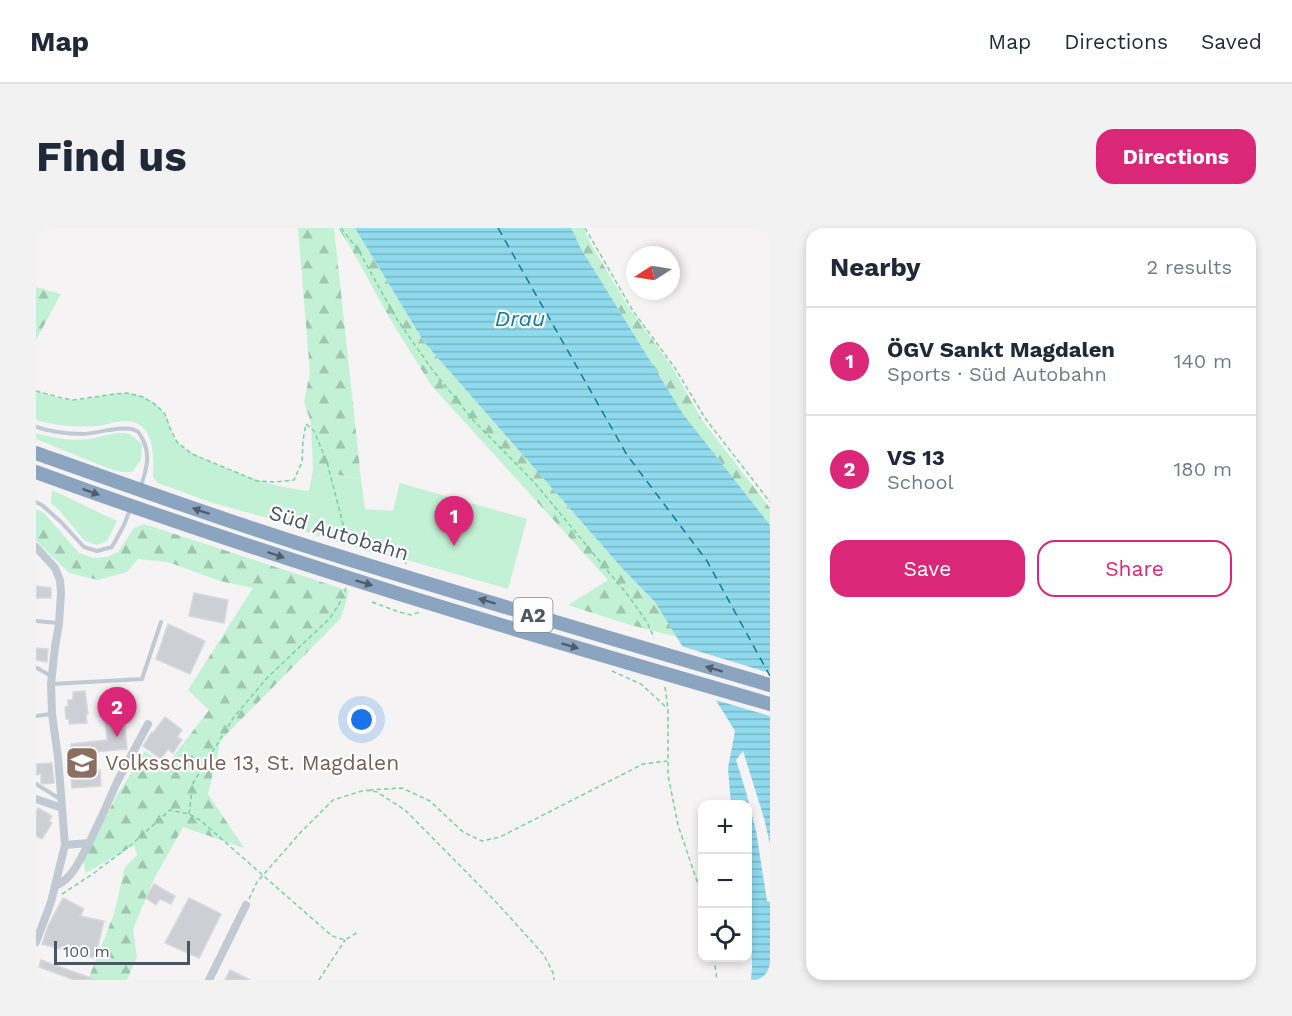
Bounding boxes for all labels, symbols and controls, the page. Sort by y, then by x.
text: Map [30,25,89,58]
text: Map [988,29,1031,54]
text: Directions [1064,29,1168,54]
text: Saved [1201,29,1262,54]
button: Directions [1096,129,1256,184]
text: Find us [36,132,187,181]
north arrow [626,246,680,300]
text: Nearby [830,252,921,282]
text: 2 results [1147,255,1232,279]
water label: Drau [495,306,545,331]
text: ÖGV Sankt Magdalen [887,337,1115,362]
text: 1 [845,349,854,373]
text: 140 m [1174,349,1232,373]
text: Sports · Süd Autobahn [887,362,1107,386]
text: VS 13 [887,445,945,470]
text: 2 [844,457,855,481]
text: 180 m [1174,457,1232,481]
text: School [887,470,954,494]
one-way arrow [82,488,100,497]
pin: 1 [434,496,474,546]
street label: Süd Autobahn [266,499,412,566]
one-way arrow [192,505,210,515]
button: Save [830,540,1025,597]
button: Share [1037,540,1232,597]
one-way arrow [267,550,285,560]
one-way arrow [355,579,373,588]
one-way arrow [478,596,496,605]
road number: A2 [514,598,552,632]
one-way arrow [561,642,579,651]
one-way arrow [705,664,723,673]
pin: 2 [98,688,136,737]
your location [347,705,376,734]
school or university icon: Volksschule 13, St. Magdalen [64,745,100,781]
place label: Volksschule 13, St. Magdalen [105,750,399,775]
map controls [698,800,752,962]
button: + [698,800,752,854]
button: − [698,854,752,908]
button: locate [698,908,752,962]
scale bar [54,938,190,966]
text: 100 m [63,942,110,961]

